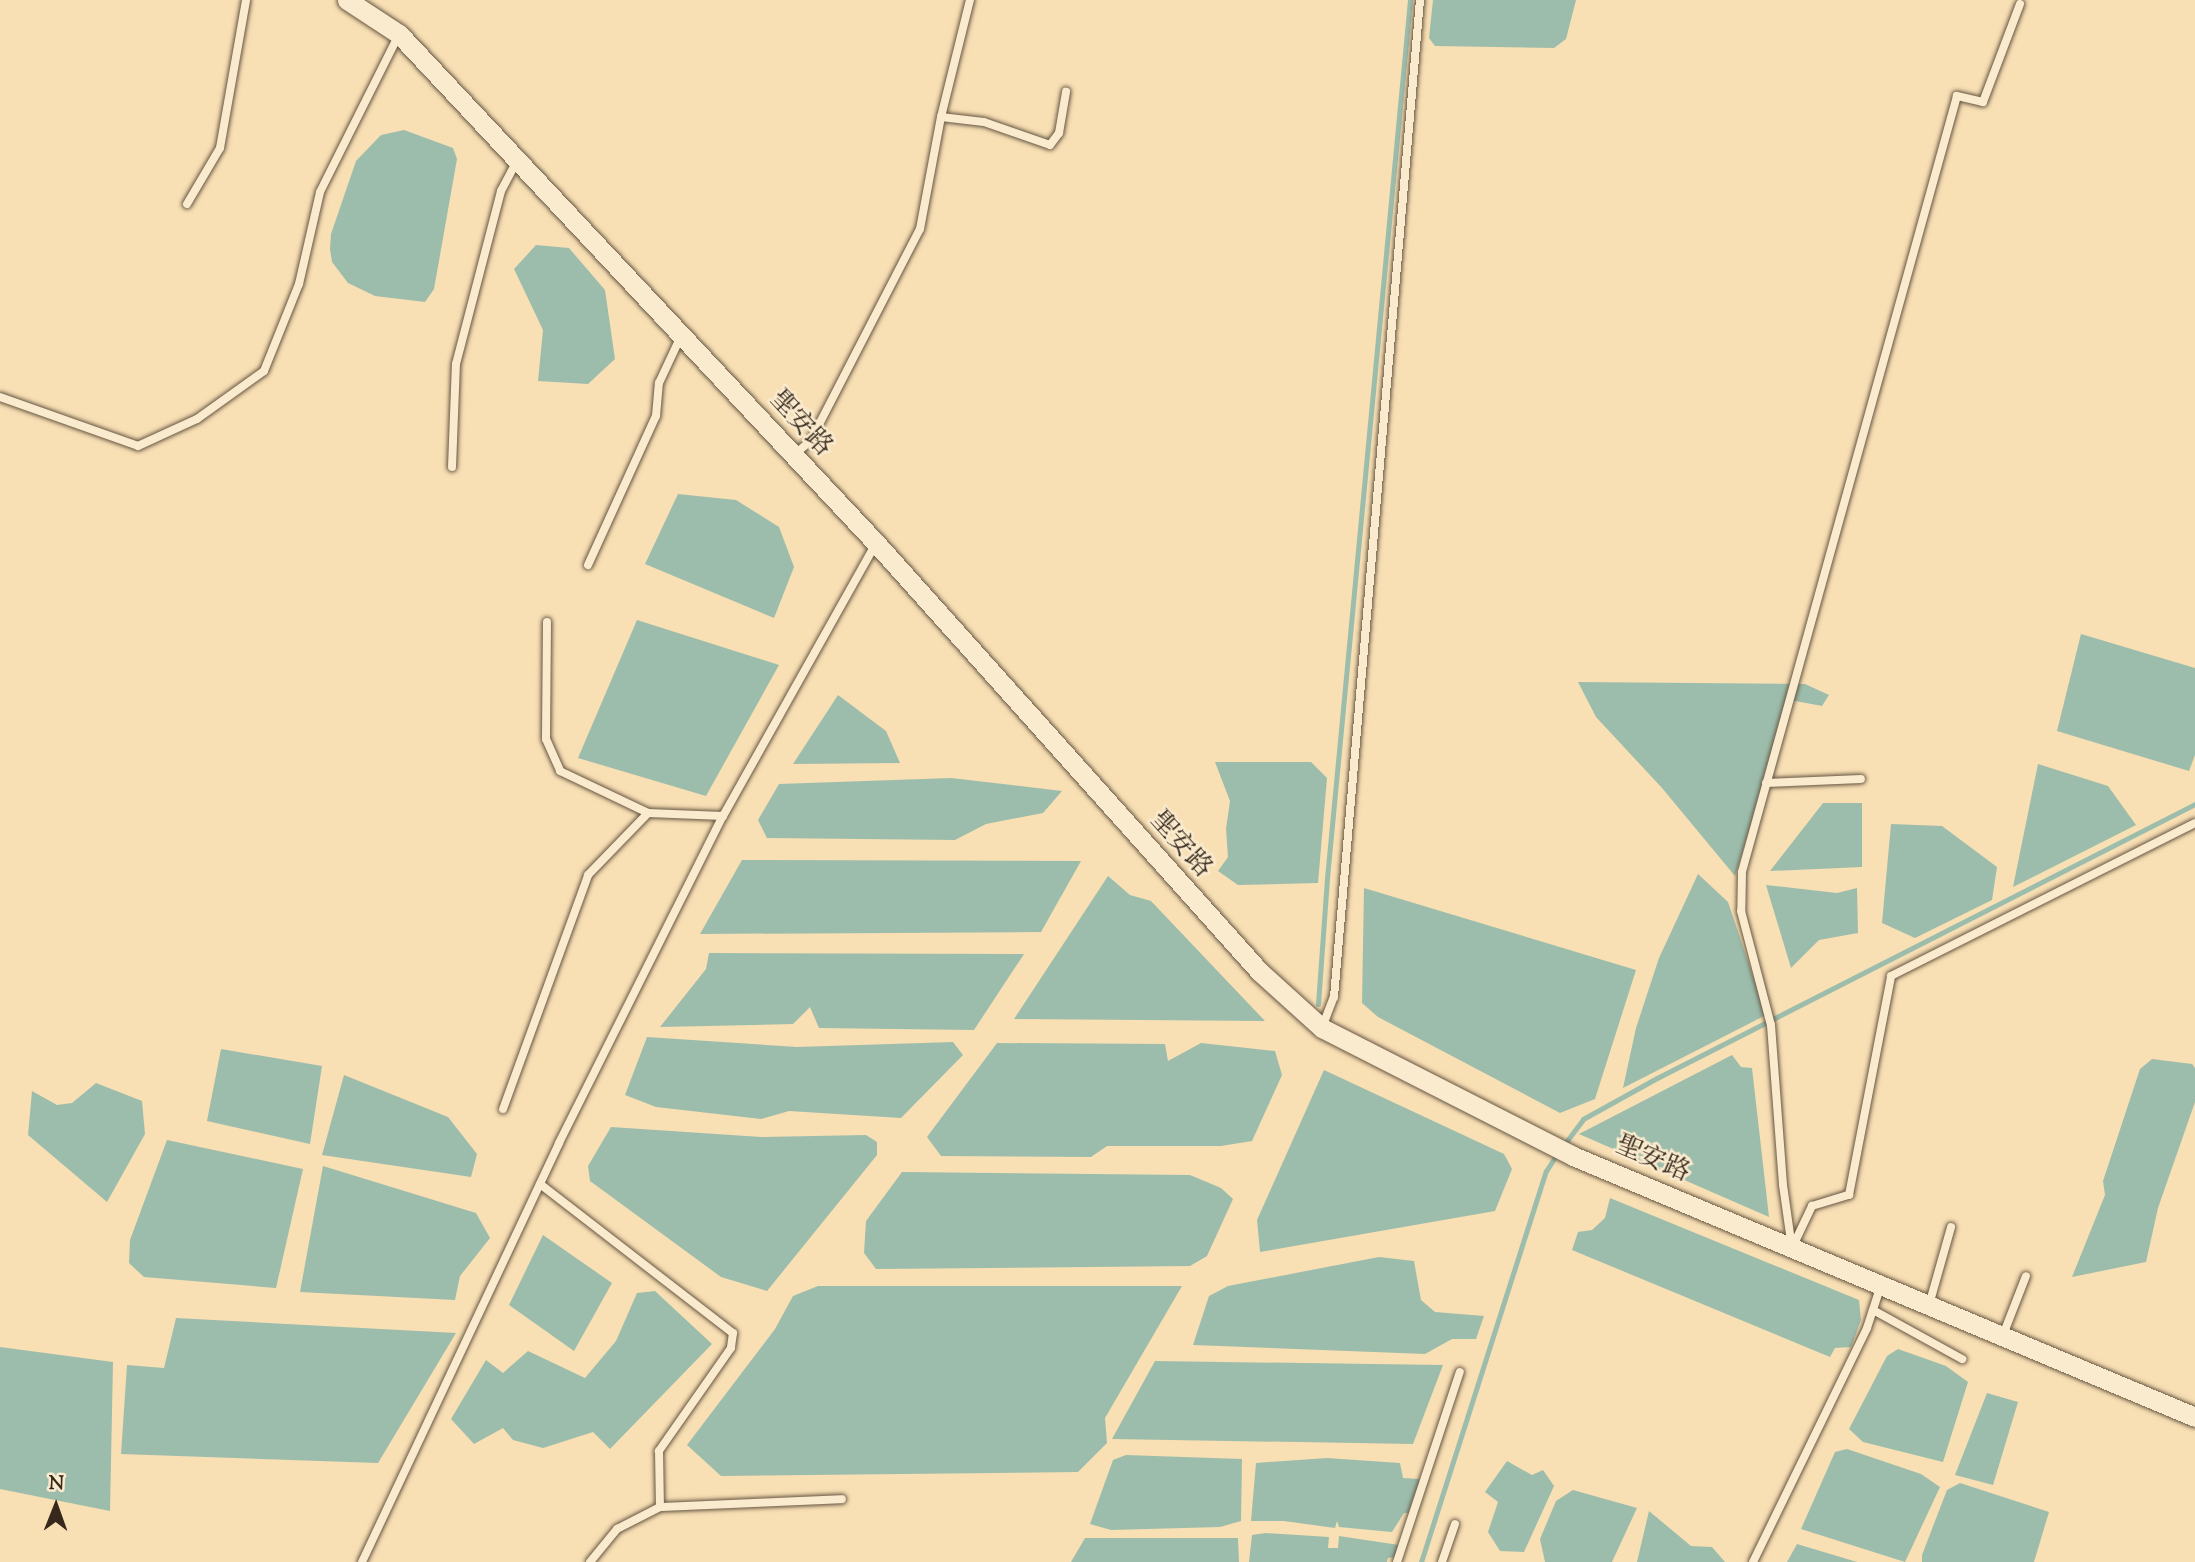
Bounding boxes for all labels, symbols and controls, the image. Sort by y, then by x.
street label: 聖安路 [762,385,838,463]
street label: 聖安路 [1142,806,1218,884]
street label: 聖安路 [1610,1130,1694,1190]
north arrow [21,1471,91,1541]
text: N [49,1471,64,1498]

